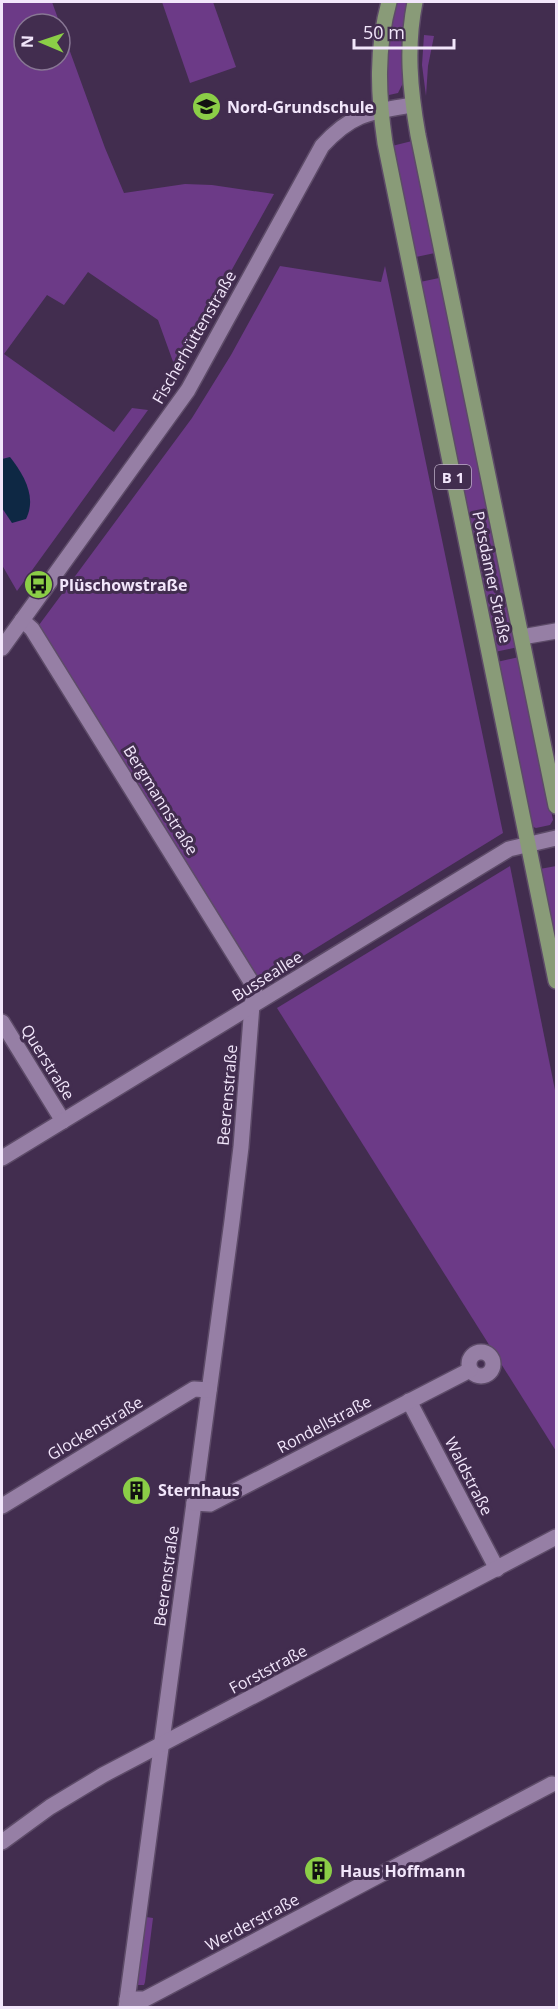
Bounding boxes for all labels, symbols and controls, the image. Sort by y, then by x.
north arrow [12,12,72,72]
scale bar [354,12,454,50]
text: 50 m [363,20,405,44]
text: N [16,35,38,48]
school or university icon: Nord-Grundschule [190,91,222,123]
place label: Nord-Grundschule [227,96,374,118]
street label: Fischerhüttenstraße [147,266,241,408]
road number: B 1 [435,465,471,489]
street label: Potsdamer Straße [467,509,517,645]
bus stop icon: Plüschowstraße [22,569,54,601]
place label: Plüschowstraße [59,574,187,596]
street label: Bergmannstraße [118,741,204,859]
street label: Busseallee [228,946,306,1006]
street label: Querstraße [16,1020,80,1104]
street label: Beerenstraße [212,1044,242,1146]
street label: Rondellstraße [273,1390,375,1458]
street label: Glockenstraße [43,1391,147,1465]
street label: Waldstraße [440,1433,498,1519]
building icon: Sternhaus [121,1474,153,1506]
place label: Sternhaus [158,1479,240,1501]
street label: Beerenstraße [148,1524,184,1628]
street label: Forststraße [225,1639,311,1699]
building icon: Haus Hoffmann [303,1855,335,1887]
place label: Haus Hoffmann [340,1860,465,1882]
street label: Werderstraße [201,1888,303,1956]

